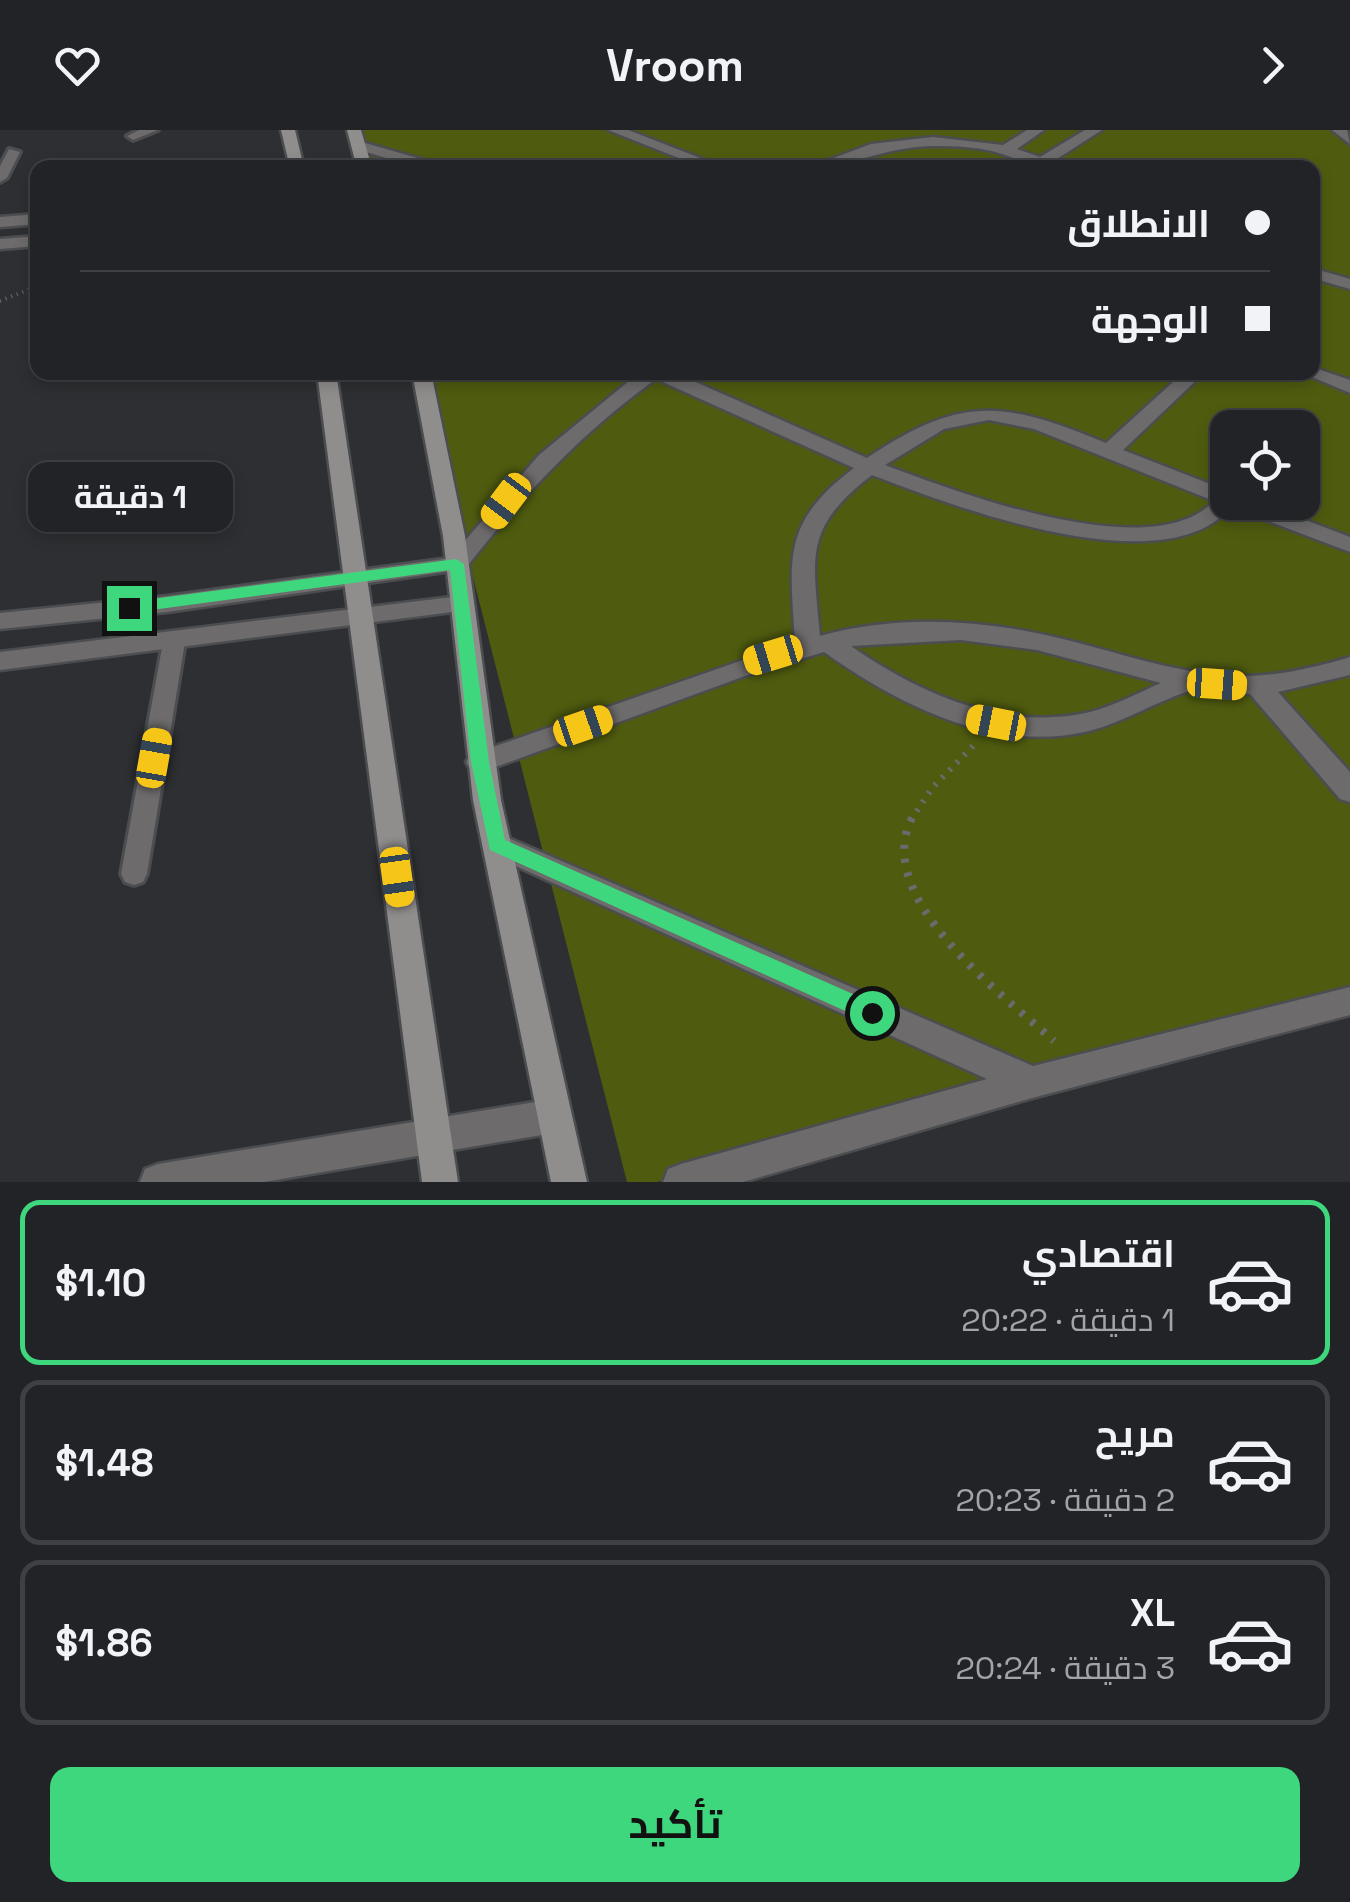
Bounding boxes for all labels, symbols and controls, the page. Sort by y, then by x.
text: Vroom [606,37,744,94]
icon: heart [50,38,105,93]
icon: forward [1245,38,1300,93]
text: الانطلاق [1067,200,1210,248]
text: الوجهة [1091,296,1210,344]
map controls [1210,410,1320,520]
button: locate [1210,410,1320,520]
callout: 1 دقيقة [27,463,232,533]
car [476,468,536,534]
text: 1 دقيقة [74,477,187,517]
route end [107,586,152,631]
car [740,632,806,678]
car [1186,667,1248,701]
car [550,702,616,750]
car [964,703,1028,743]
car [134,726,174,790]
car [378,845,416,909]
route start [850,991,895,1036]
text: اقتصادي [1022,1230,1175,1278]
icon: car [1205,1238,1295,1328]
text: $1.10 [55,1259,146,1307]
text: 1 دقيقة · 20:22 [961,1300,1175,1340]
text: مريح [1095,1410,1175,1458]
icon: car [1205,1418,1295,1508]
text: $1.48 [55,1439,154,1487]
text: 2 دقيقة · 20:23 [955,1480,1175,1520]
text: XL [1130,1589,1175,1637]
icon: car [1205,1598,1295,1688]
text: $1.86 [55,1619,153,1667]
text: 3 دقيقة · 20:24 [956,1648,1175,1688]
button: تأكيد [50,1767,1300,1882]

